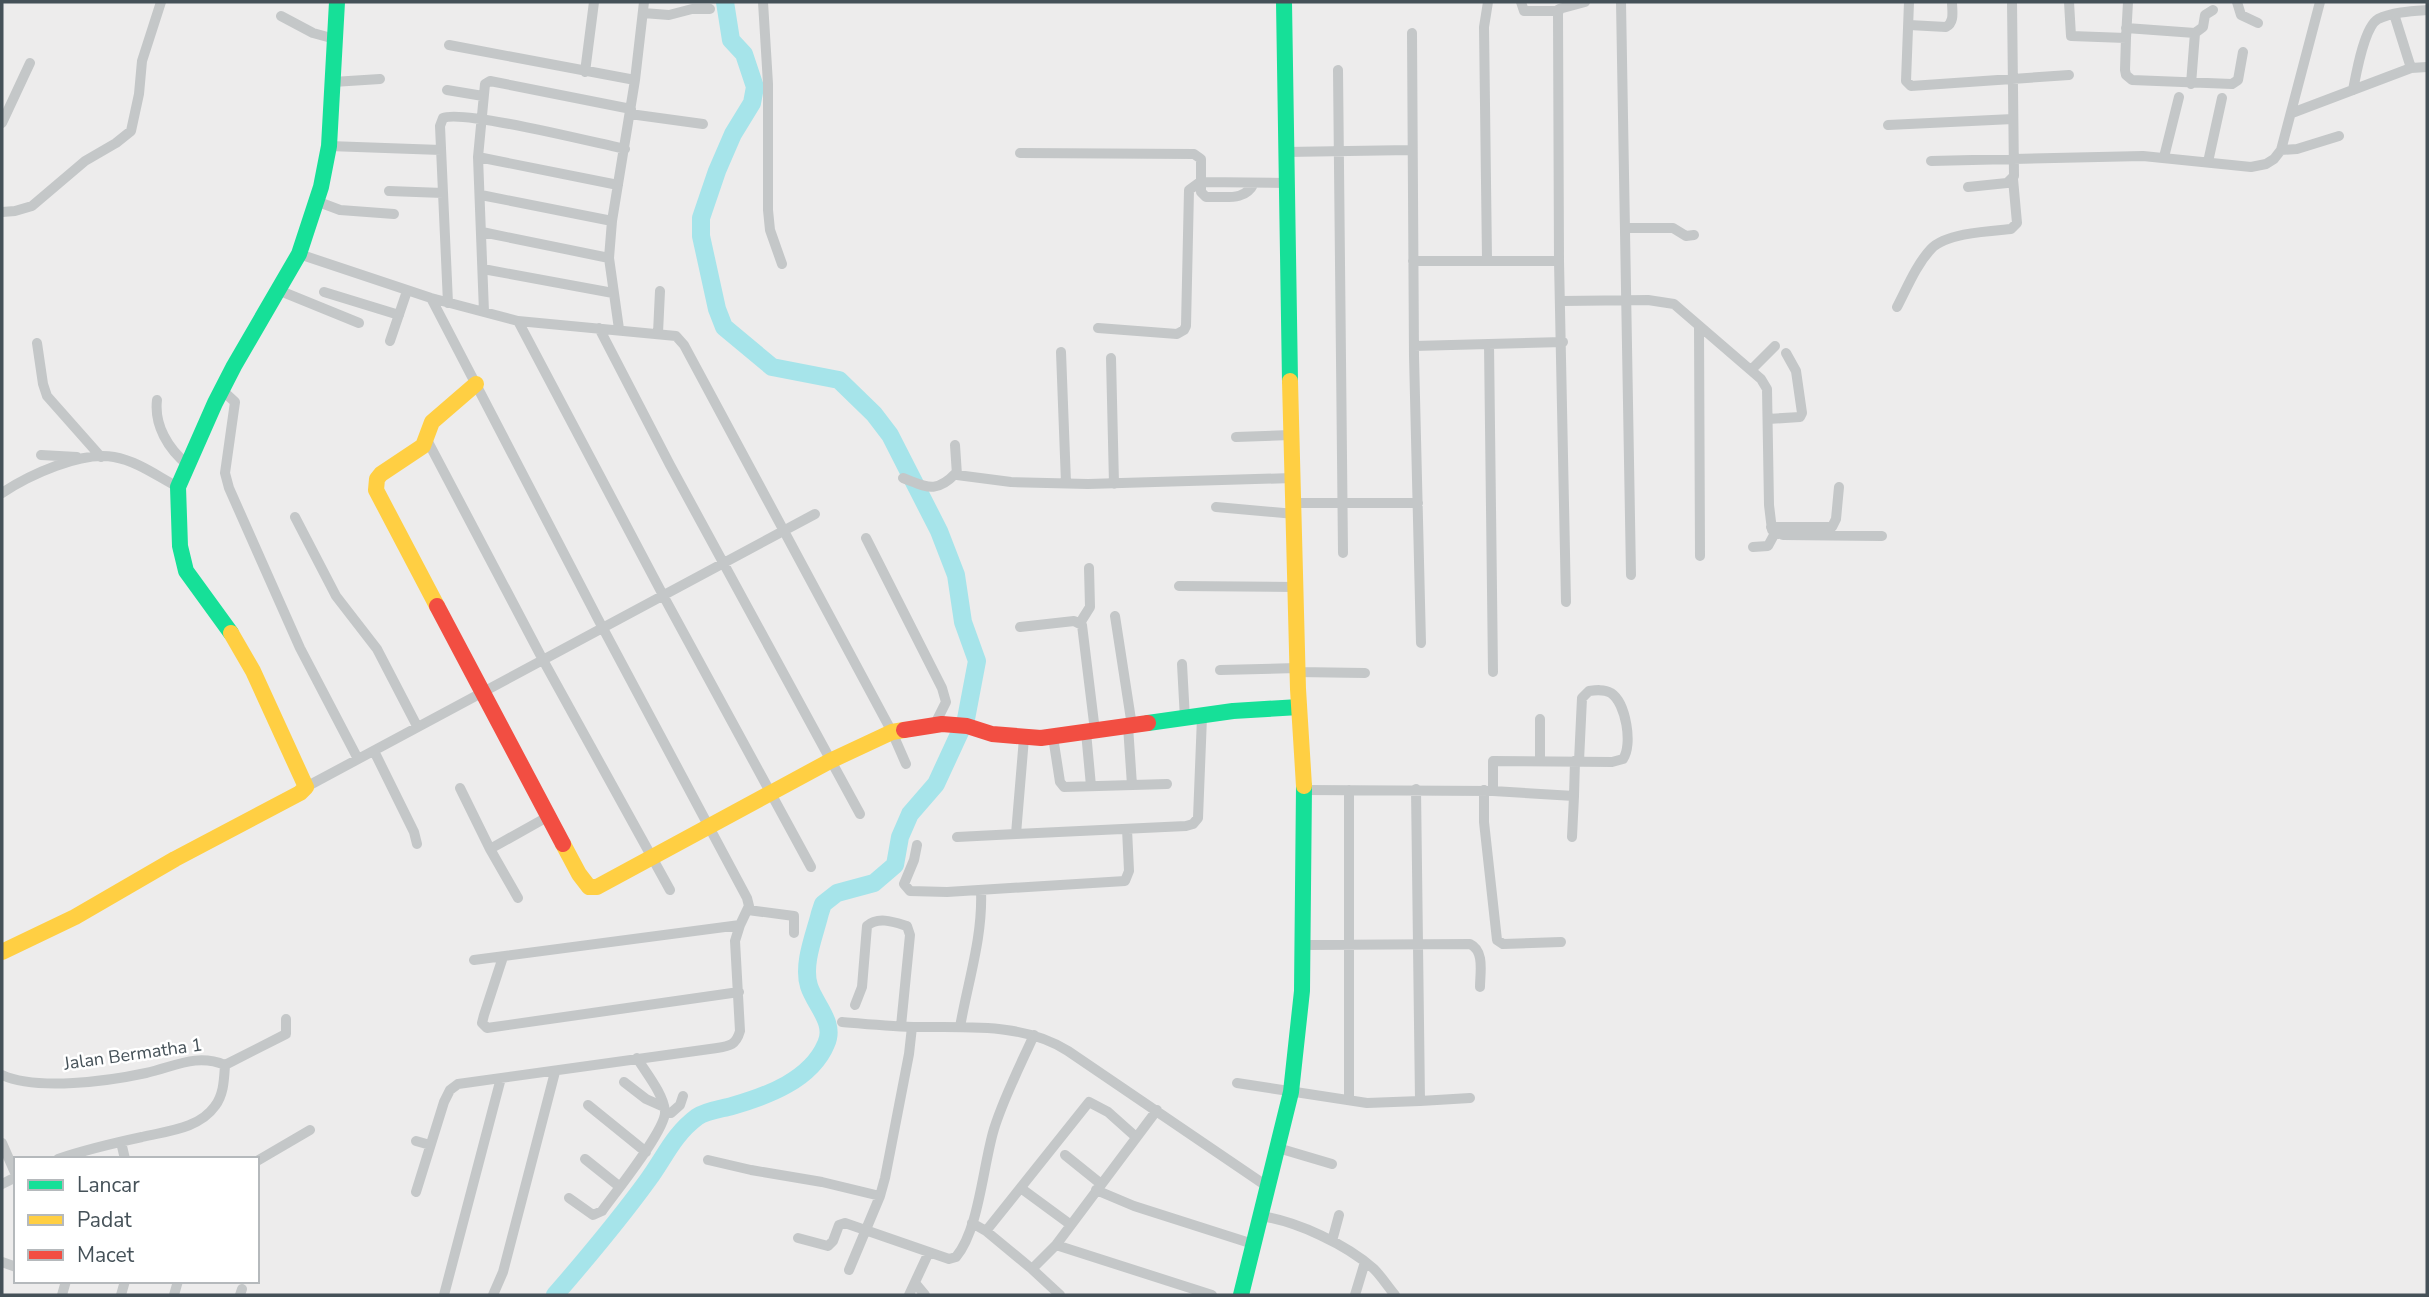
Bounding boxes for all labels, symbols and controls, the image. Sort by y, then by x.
street label: Jalan Bermatha 1 [61,1032,204,1076]
legend [14,1157,259,1283]
text: Lancar [77,1171,140,1199]
text: Padat [77,1206,132,1234]
text: Macet [77,1241,135,1269]

